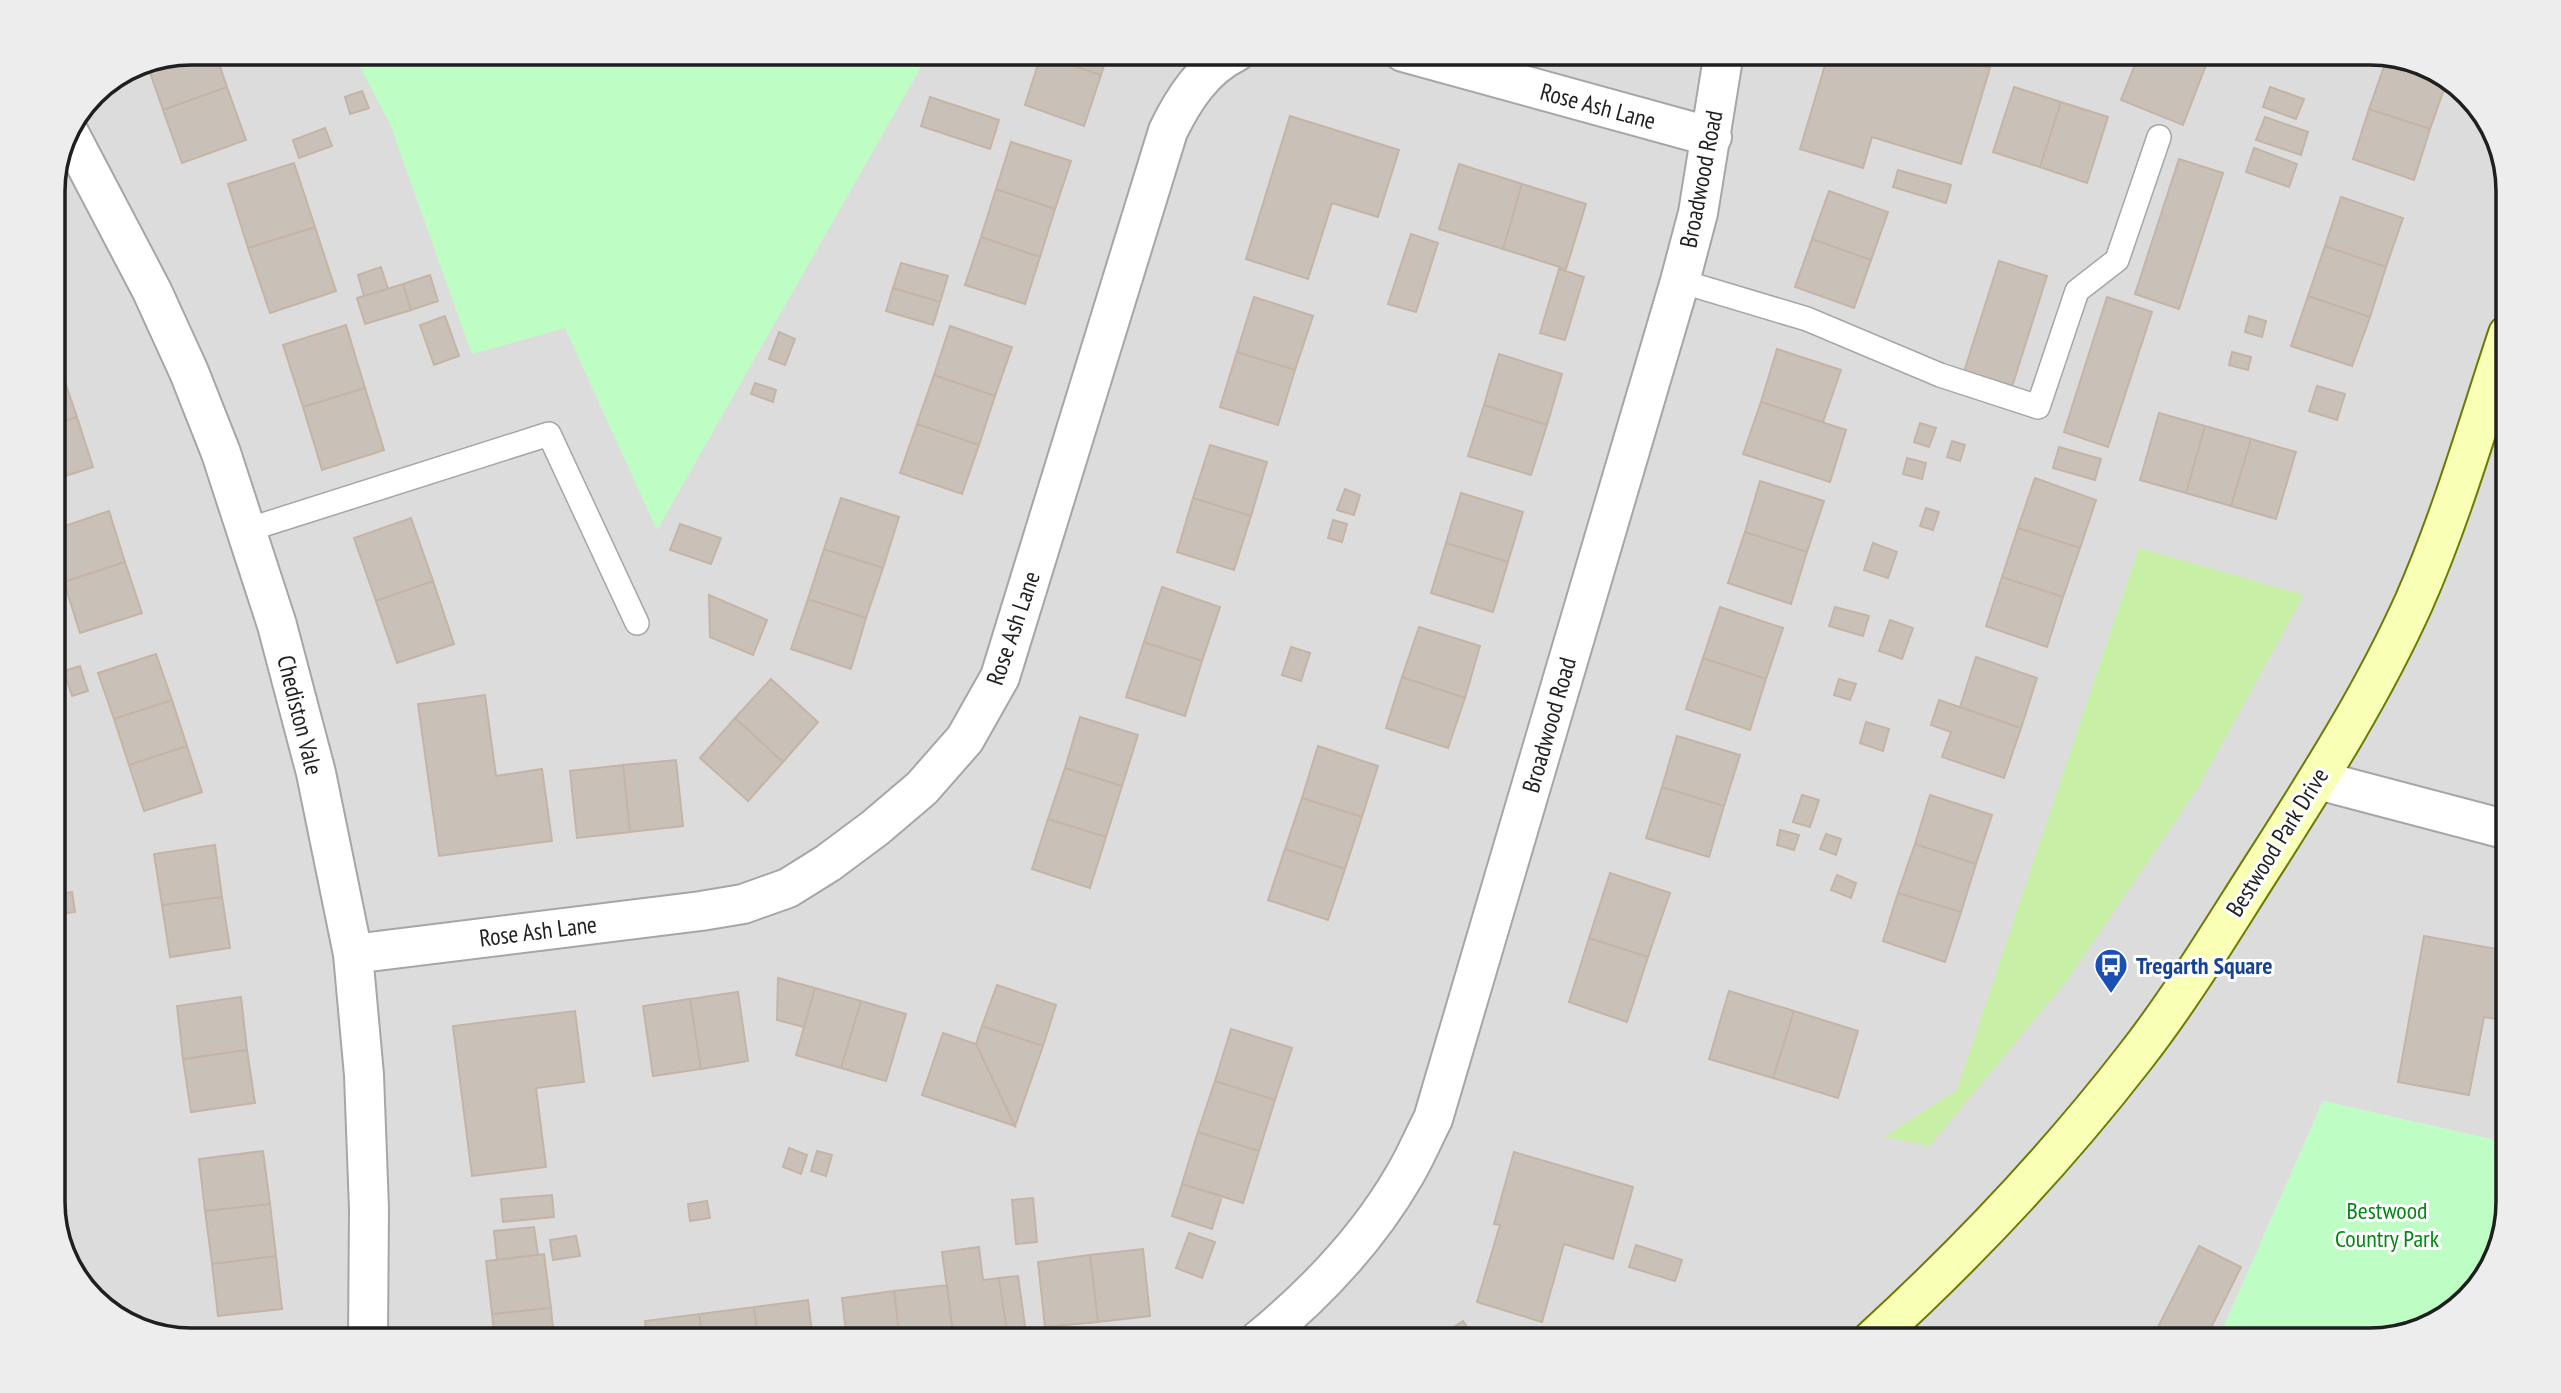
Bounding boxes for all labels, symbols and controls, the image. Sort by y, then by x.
street label: Rose Ash Lane [1537,76,1659,136]
street label: Broadwood Road [1672,108,1730,250]
street label: Rose Ash Lane [979,567,1047,689]
street label: Chediston Vale [270,652,330,778]
street label: Broadwood Road [1515,654,1583,796]
street label: Bestwood Park Drive [2219,762,2335,922]
street label: Rose Ash Lane [477,908,599,954]
bus stop icon: Tregarth Square [2092,946,2130,995]
place label: Tregarth Square [2136,950,2273,981]
park label: Bestwood Country Park [2335,1195,2440,1254]

